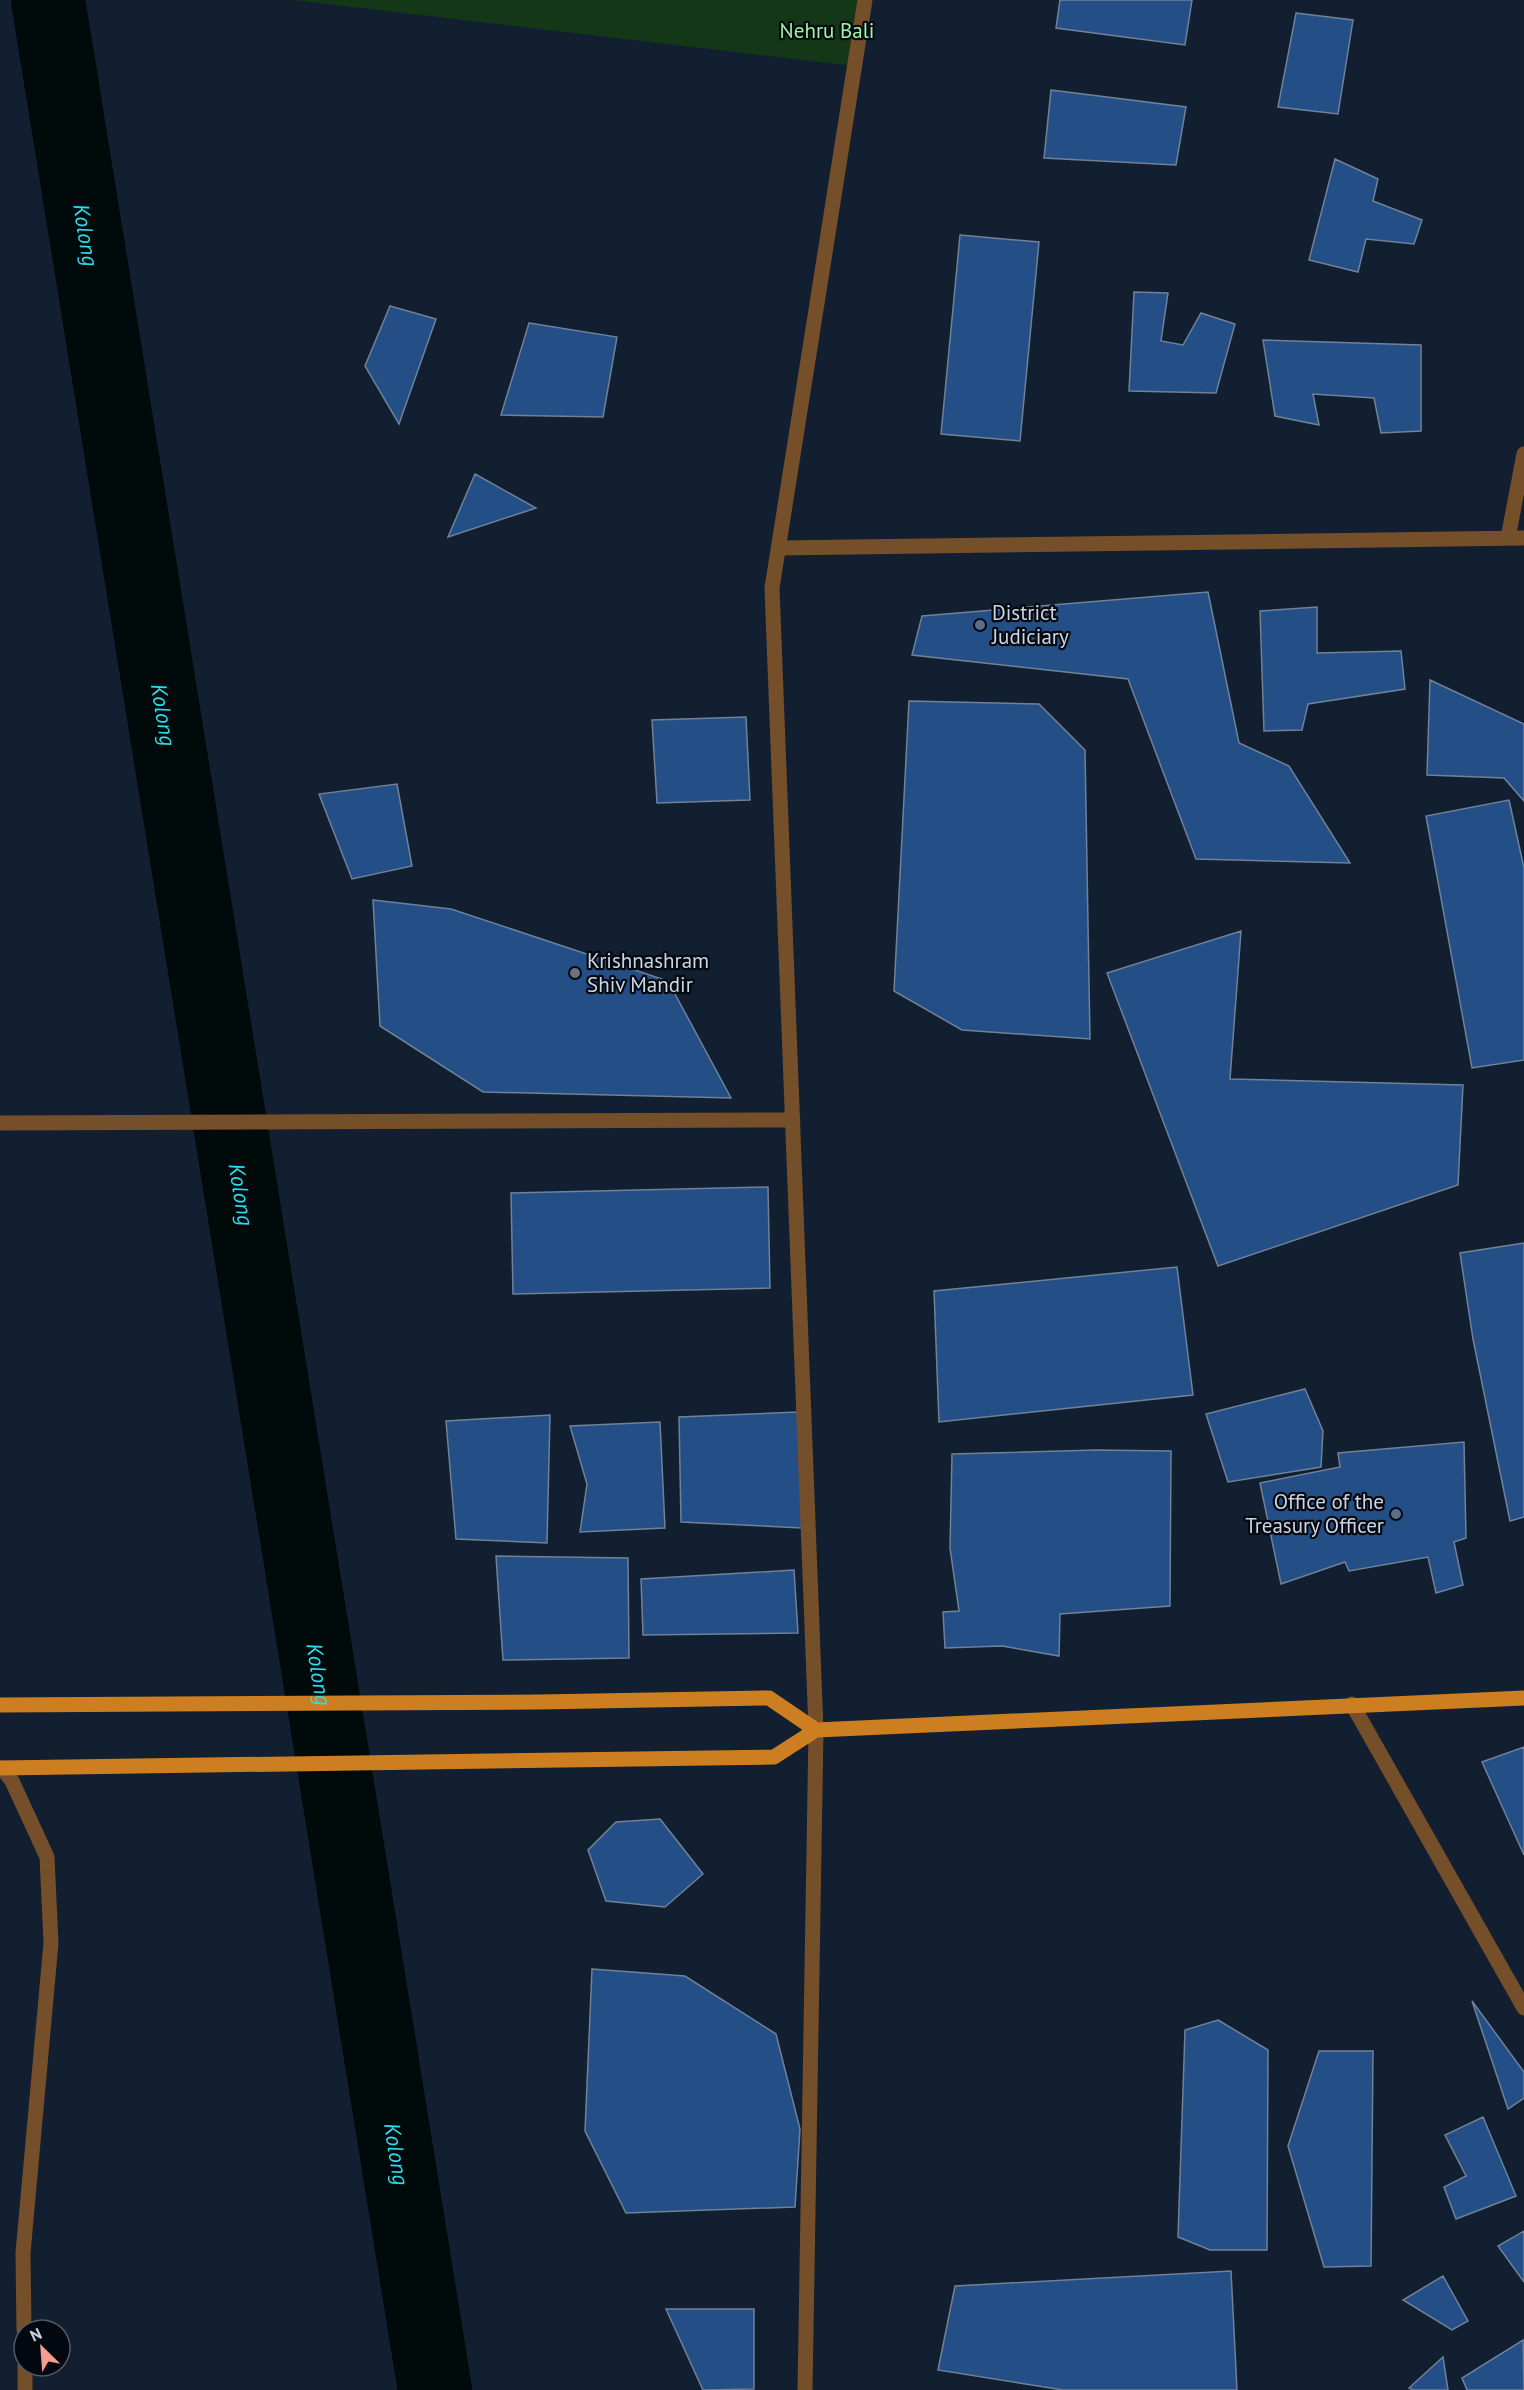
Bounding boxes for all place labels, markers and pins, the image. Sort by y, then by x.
place label: District Judiciary [991,599,1069,650]
marker: District Judiciary [973,618,987,632]
place label: Krishnashram Shiv Mandir [587,947,709,998]
marker: Krishnashram Shiv Mandir [568,966,582,980]
place label: Office of the Treasury Officer [1245,1488,1384,1539]
marker: Office of the Treasury Officer [1389,1507,1403,1521]

